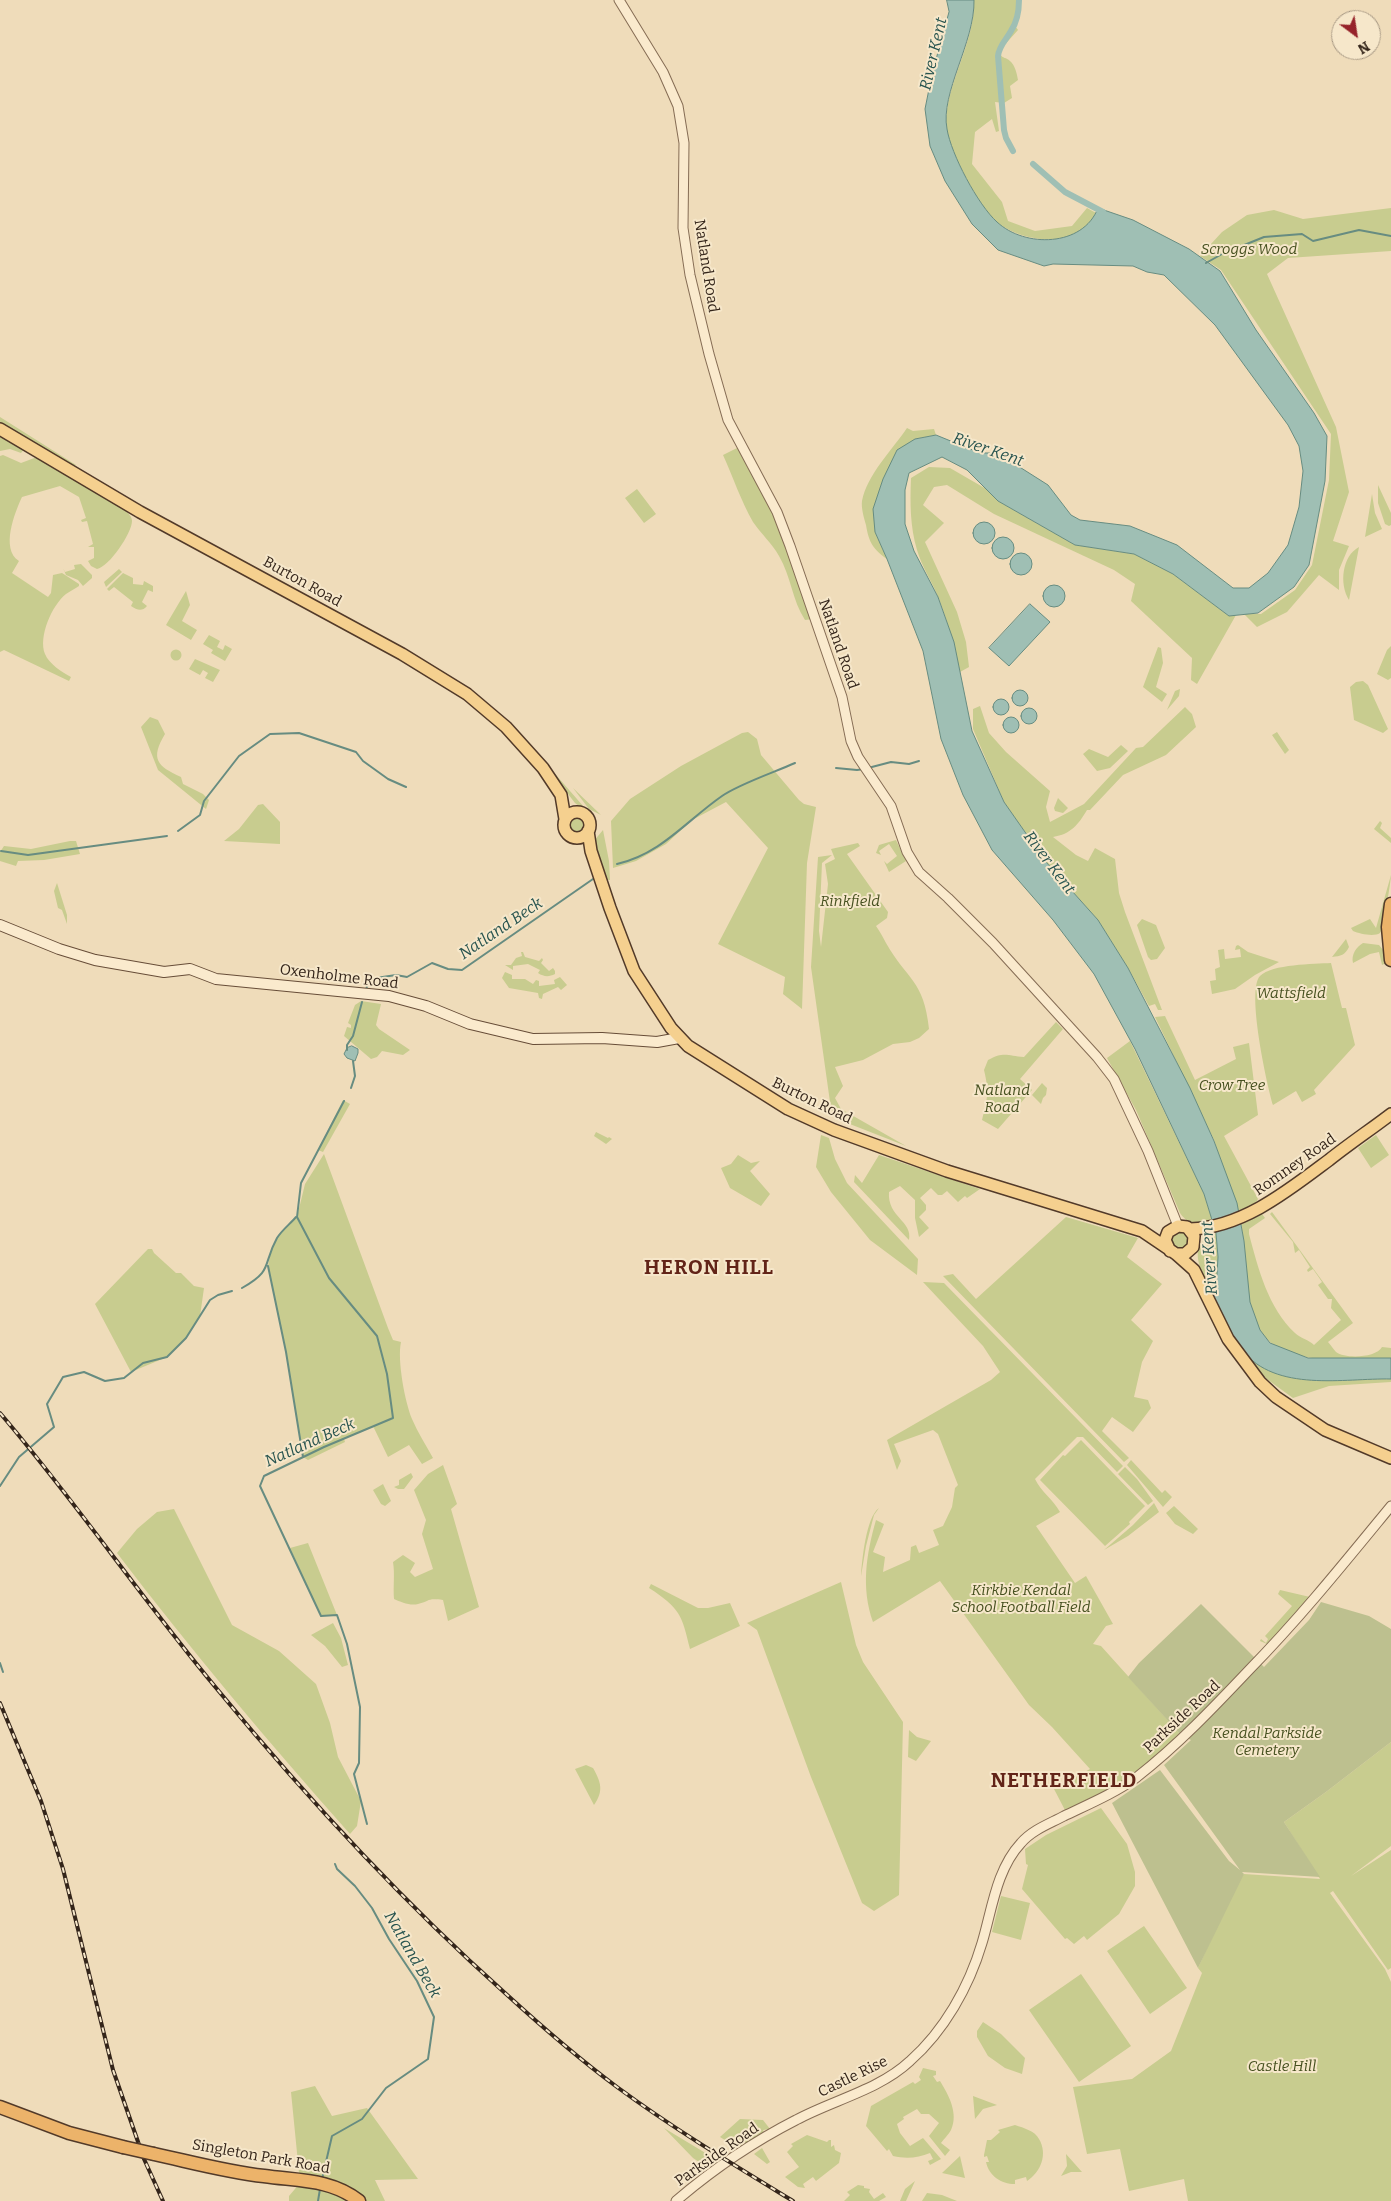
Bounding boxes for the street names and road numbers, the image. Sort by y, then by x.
street label: Natland Road [690,218,722,314]
street label: Burton Road [260,553,344,611]
street label: Natland Road [814,597,862,691]
street label: Oxenholme Road [279,961,399,993]
street label: Burton Road [769,1074,855,1128]
street label: Romney Road [1250,1130,1340,1200]
street label: Parkside Road [1140,1677,1224,1757]
street label: Castle Rise [815,2052,891,2102]
street label: Parkside Road [672,2119,762,2191]
street label: Singleton Park Road [191,2136,331,2178]

